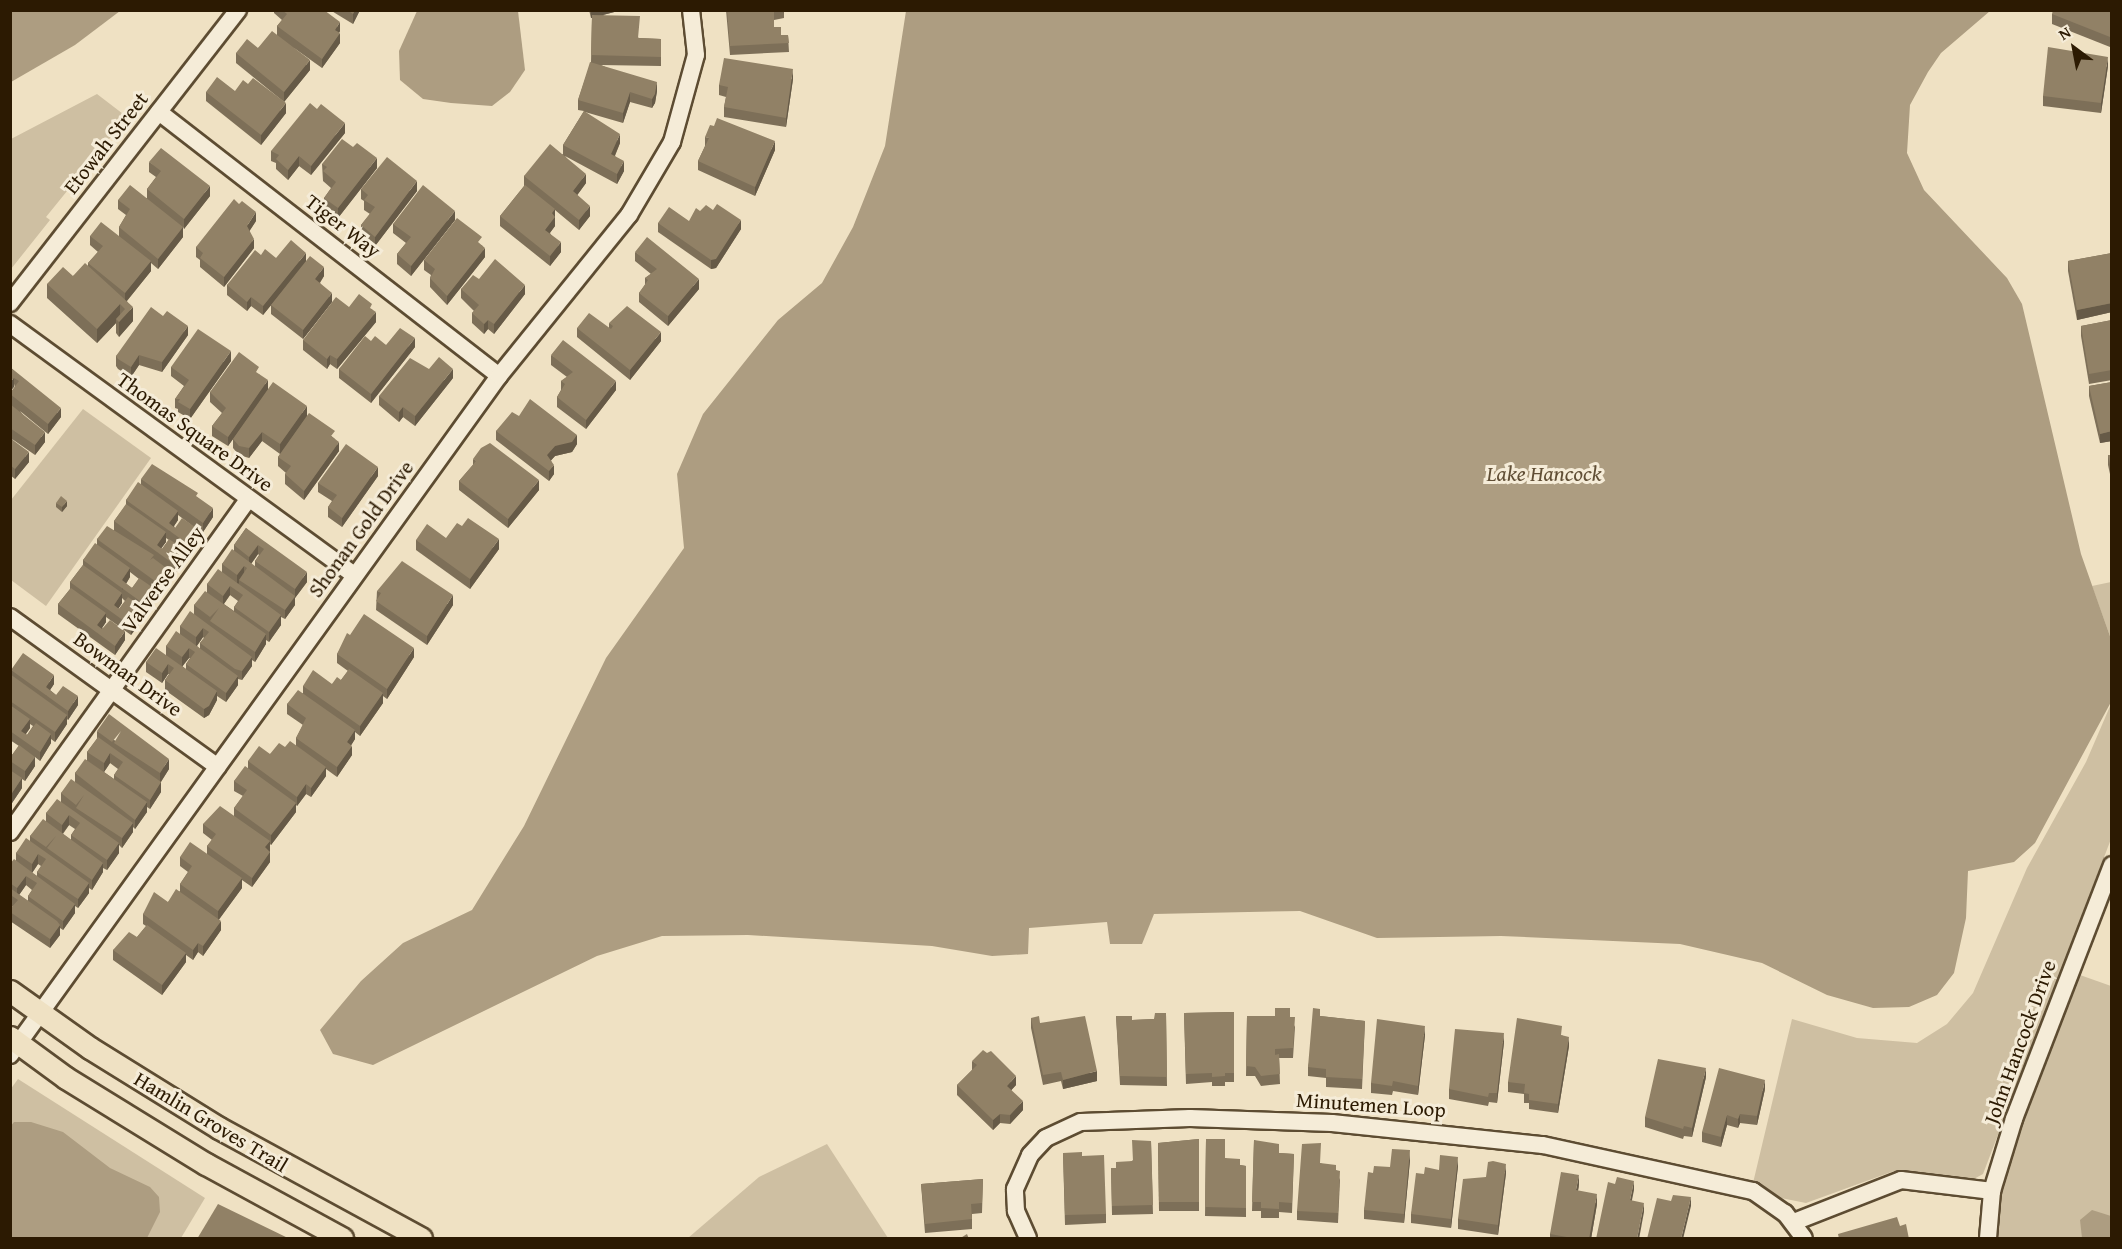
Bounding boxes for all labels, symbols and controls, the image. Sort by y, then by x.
north arrow [2044,18,2104,78]
text: N [2054,20,2075,46]
street label: Etowah Street [58,87,154,199]
street label: Tiger Way [300,189,386,263]
street label: Thomas Square Drive [112,367,278,497]
street label: Shonan Gold Drive [303,456,419,602]
water label: Lake Hancock [1486,461,1602,487]
street label: Valverse Alley [116,521,210,637]
street label: Bowman Drive [69,626,187,722]
street label: John Hancock Drive [1979,957,2061,1127]
street label: Hamlin Groves Trail [130,1066,292,1178]
street label: Minutemen Loop [1295,1087,1447,1123]

